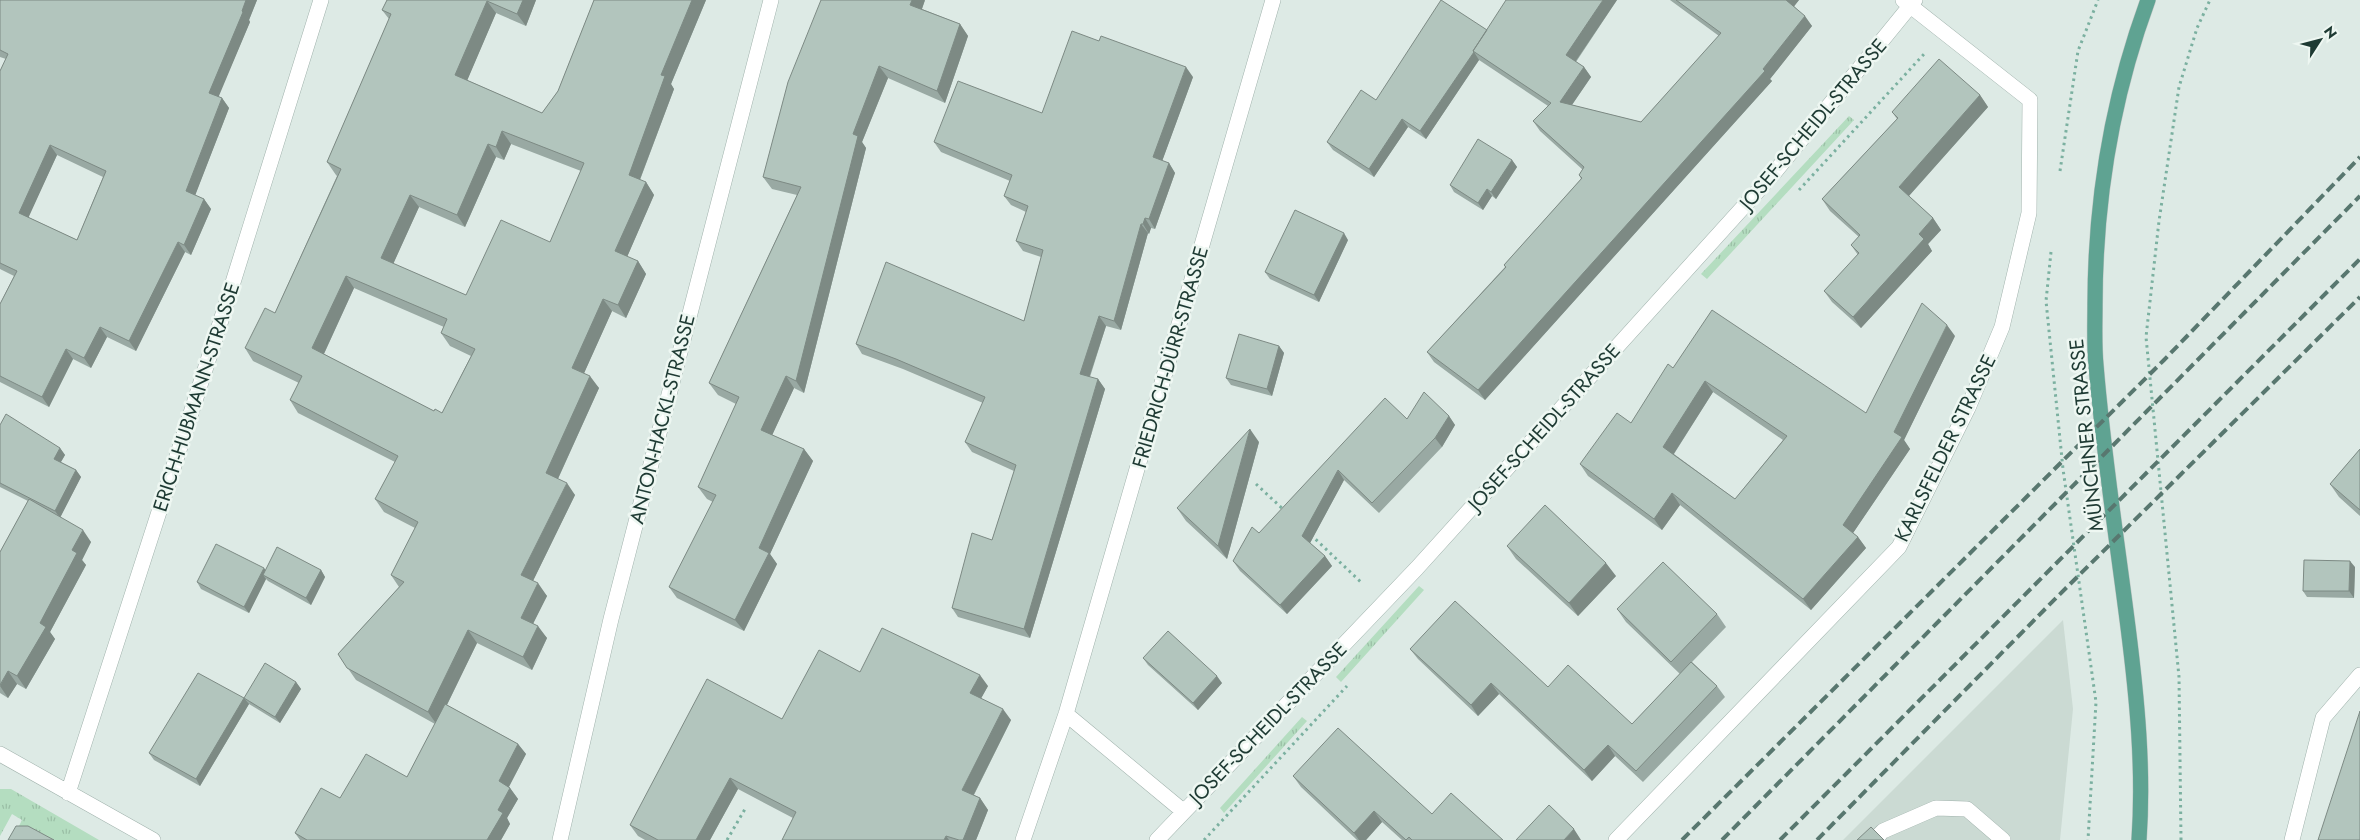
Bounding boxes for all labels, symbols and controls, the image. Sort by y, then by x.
north arrow [2295,15,2345,65]
text: N [2319,22,2342,43]
street label: JOSEF-SCHEIDL-STRASSE [1731,32,1894,219]
street label: FRIEDRICH-DÜRR-STRASSE [1125,243,1216,471]
street label: ERICH-HUBMANN-STRASSE [146,279,247,516]
street label: ANTON-HACKL-STRASSE [622,311,703,527]
street label: JOSEF-SCHEIDL-STRASSE [1459,337,1627,520]
street label: MÜNCHNER STRASSE [2062,337,2111,533]
street label: KARLSFELDER STRASSE [1887,350,2003,547]
street label: JOSEF-SCHEIDL-STRASSE [1181,636,1354,813]

